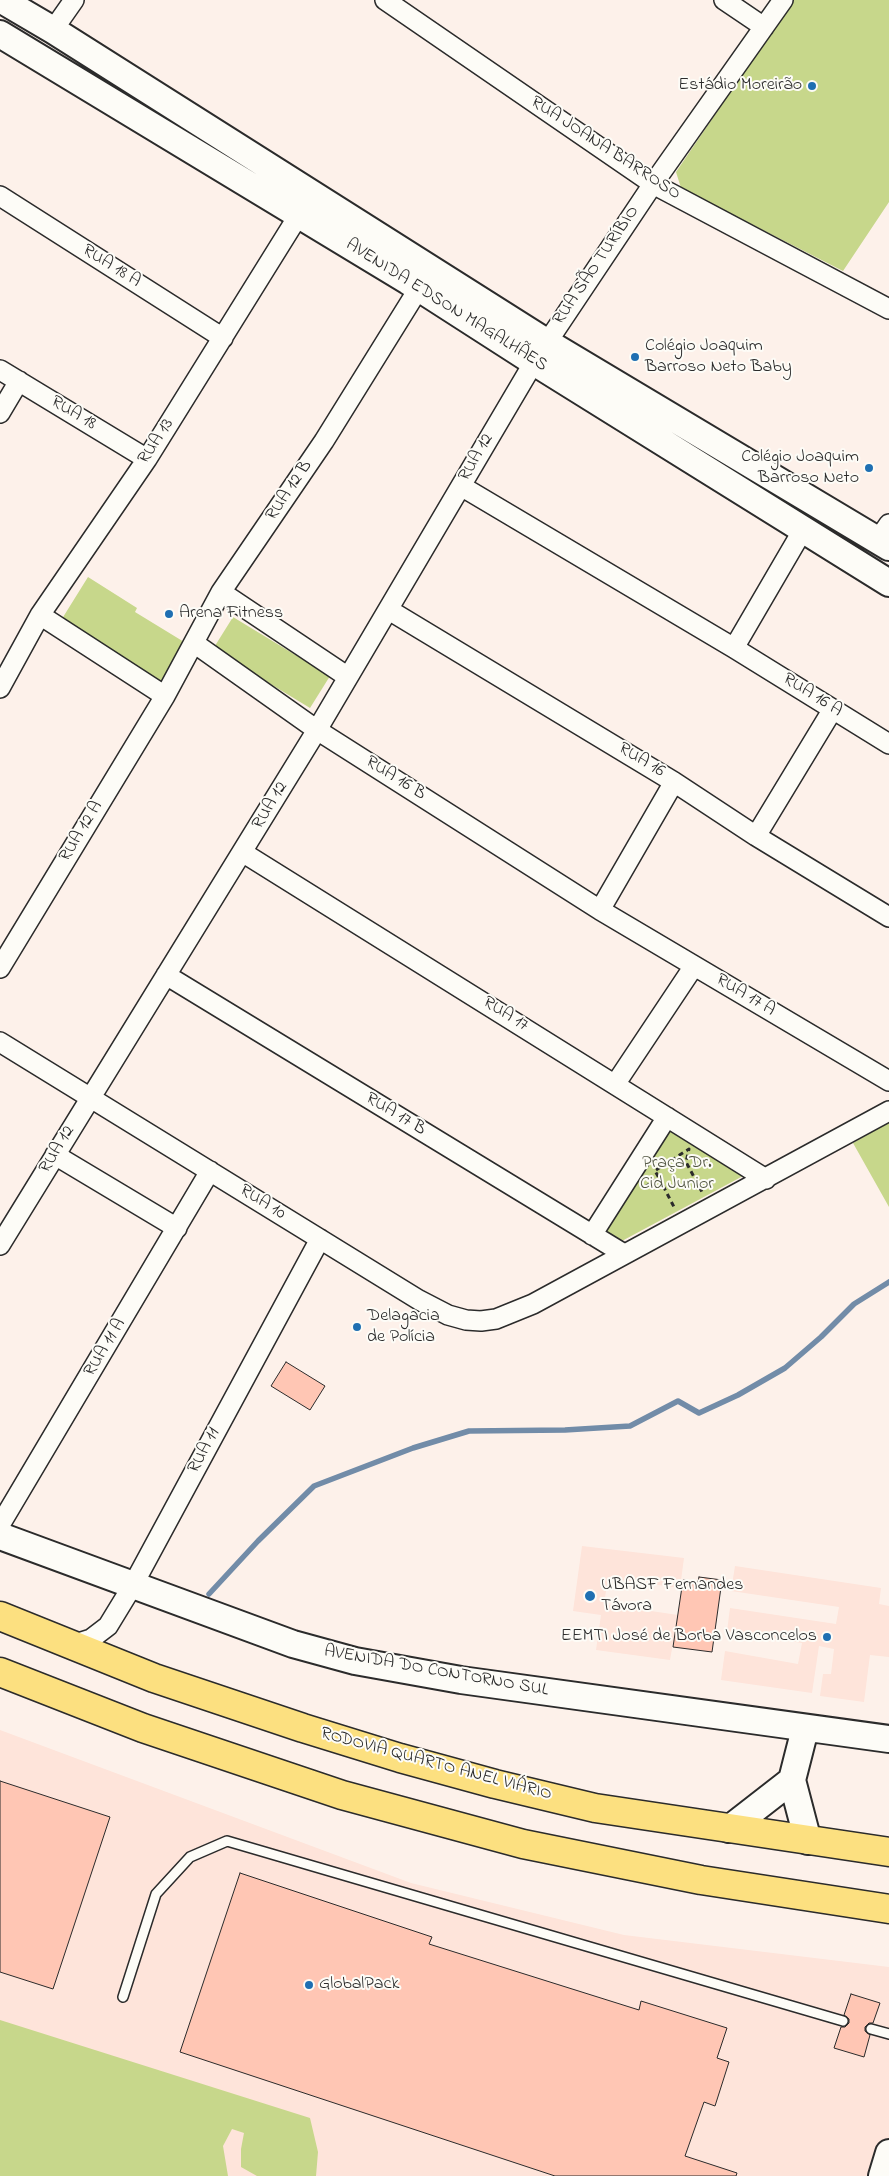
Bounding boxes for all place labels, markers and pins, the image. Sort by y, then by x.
place label: Estádio Moreirão [678,75,802,97]
marker: Estádio Moreirão [806,80,818,92]
place label: Colégio Joaquim Barroso Neto Baby [645,336,792,378]
marker: Colégio Joaquim Barroso Neto Baby [629,351,641,363]
place label: Colégio Joaquim Barroso Neto [741,447,859,489]
marker: Colégio Joaquim Barroso Neto [863,462,875,474]
place label: Arena Fitness [179,603,283,625]
marker: Arena Fitness [163,608,175,620]
place label: Delagacia de Polícia [367,1306,440,1348]
marker: Delagacia de Polícia [351,1321,363,1333]
place label: UBASF Fernandes Távora [601,1575,743,1618]
marker: UBASF Fernandes Távora [583,1589,597,1603]
place label: EEMTI José de Borba Vasconcelos [561,1626,817,1648]
marker: EEMTI José de Borba Vasconcelos [821,1631,833,1643]
place label: GlobalPack [319,1974,399,1996]
marker: GlobalPack [303,1979,315,1991]

